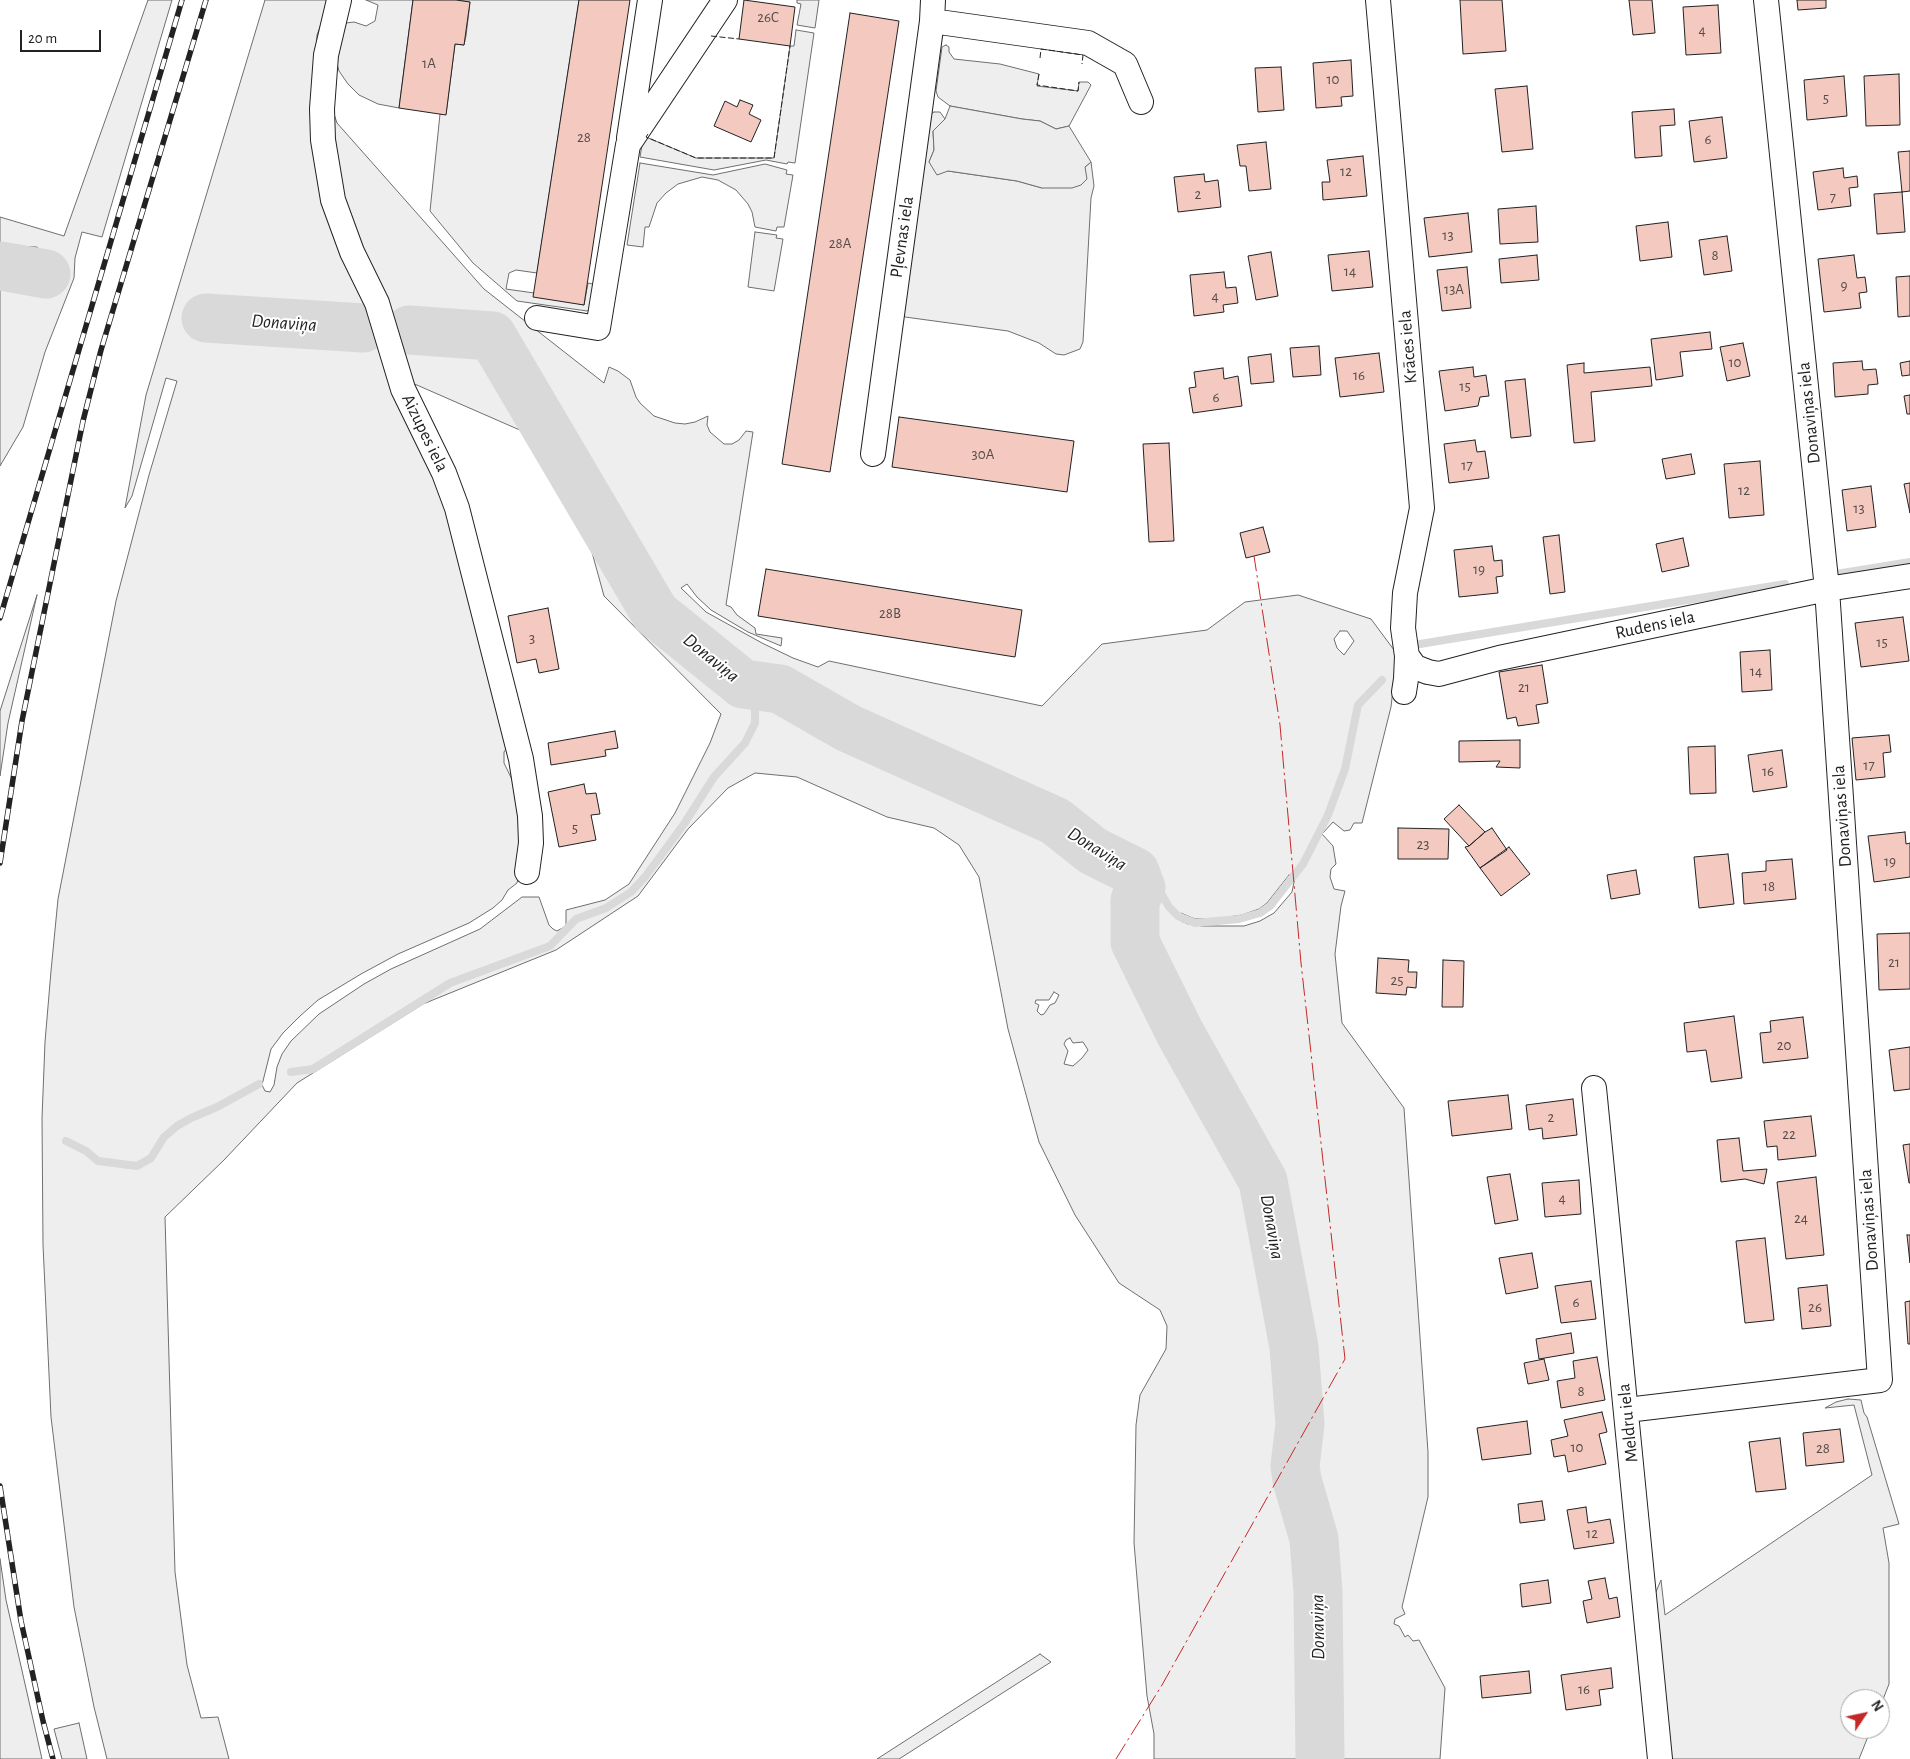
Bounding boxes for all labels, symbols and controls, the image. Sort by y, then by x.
house number: 26C [757,8,779,26]
scale bar [22,20,104,52]
house number: 4 [1698,21,1706,39]
text: 20 m [28,31,57,46]
house number: 1A [422,54,436,72]
house number: 10 [1326,70,1340,88]
house number: 5 [1823,89,1829,107]
house number: 28 [577,128,591,146]
house number: 6 [1704,130,1712,148]
house number: 12 [1340,162,1352,180]
house number: 2 [1195,185,1201,203]
house number: 7 [1830,188,1836,206]
street label: Pļevnas iela [886,195,918,279]
house number: 13 [1442,226,1454,244]
house number: 28A [829,234,851,252]
house number: 8 [1711,246,1719,264]
house number: 14 [1344,262,1356,280]
house number: 9 [1840,276,1848,294]
house number: 13A [1444,280,1464,298]
house number: 4 [1211,287,1219,305]
water label: Donaviņa [251,309,317,337]
street label: Krāces iela [1394,309,1422,385]
house number: 10 [1728,353,1742,371]
street label: Donaviņas iela [1793,361,1825,465]
house number: 16 [1353,366,1365,384]
house number: 15 [1459,377,1471,395]
house number: 6 [1212,388,1220,406]
street label: Aizupes iela [397,391,453,475]
house number: 30A [972,445,994,463]
house number: 17 [1461,456,1473,474]
house number: 12 [1738,481,1750,499]
house number: 13 [1853,499,1865,517]
house number: 19 [1473,560,1485,578]
house number: 28B [879,604,901,622]
street label: Rudens iela [1613,606,1697,644]
house number: 3 [529,629,535,647]
water label: Donaviņa [678,629,744,687]
house number: 15 [1876,633,1888,651]
house number: 14 [1750,662,1762,680]
house number: 21 [1518,678,1530,696]
house number: 17 [1863,756,1875,774]
house number: 16 [1762,762,1774,780]
street label: Donaviņas iela [1828,764,1856,868]
house number: 5 [572,819,578,837]
water label: Donaviņa [1063,822,1131,876]
house number: 23 [1416,835,1430,853]
house number: 19 [1884,852,1896,870]
house number: 18 [1763,877,1775,895]
house number: 21 [1888,953,1900,971]
house number: 25 [1390,971,1404,989]
house number: 20 [1777,1036,1791,1054]
house number: 2 [1548,1108,1554,1126]
house number: 22 [1782,1125,1796,1143]
street label: Donaviņas iela [1855,1168,1883,1272]
house number: 4 [1558,1189,1566,1207]
water label: Donaviņa [1255,1193,1289,1261]
house number: 24 [1794,1209,1808,1227]
house number: 6 [1572,1293,1580,1311]
house number: 26 [1808,1298,1822,1316]
house number: 8 [1577,1382,1585,1400]
street label: Meldru iela [1613,1382,1643,1464]
house number: 10 [1570,1438,1584,1456]
house number: 28 [1816,1439,1830,1457]
house number: 12 [1586,1524,1598,1542]
water label: Donaviņa [1306,1594,1330,1660]
house number: 16 [1578,1680,1590,1698]
north arrow [1840,1689,1890,1739]
text: N [1868,1698,1885,1714]

